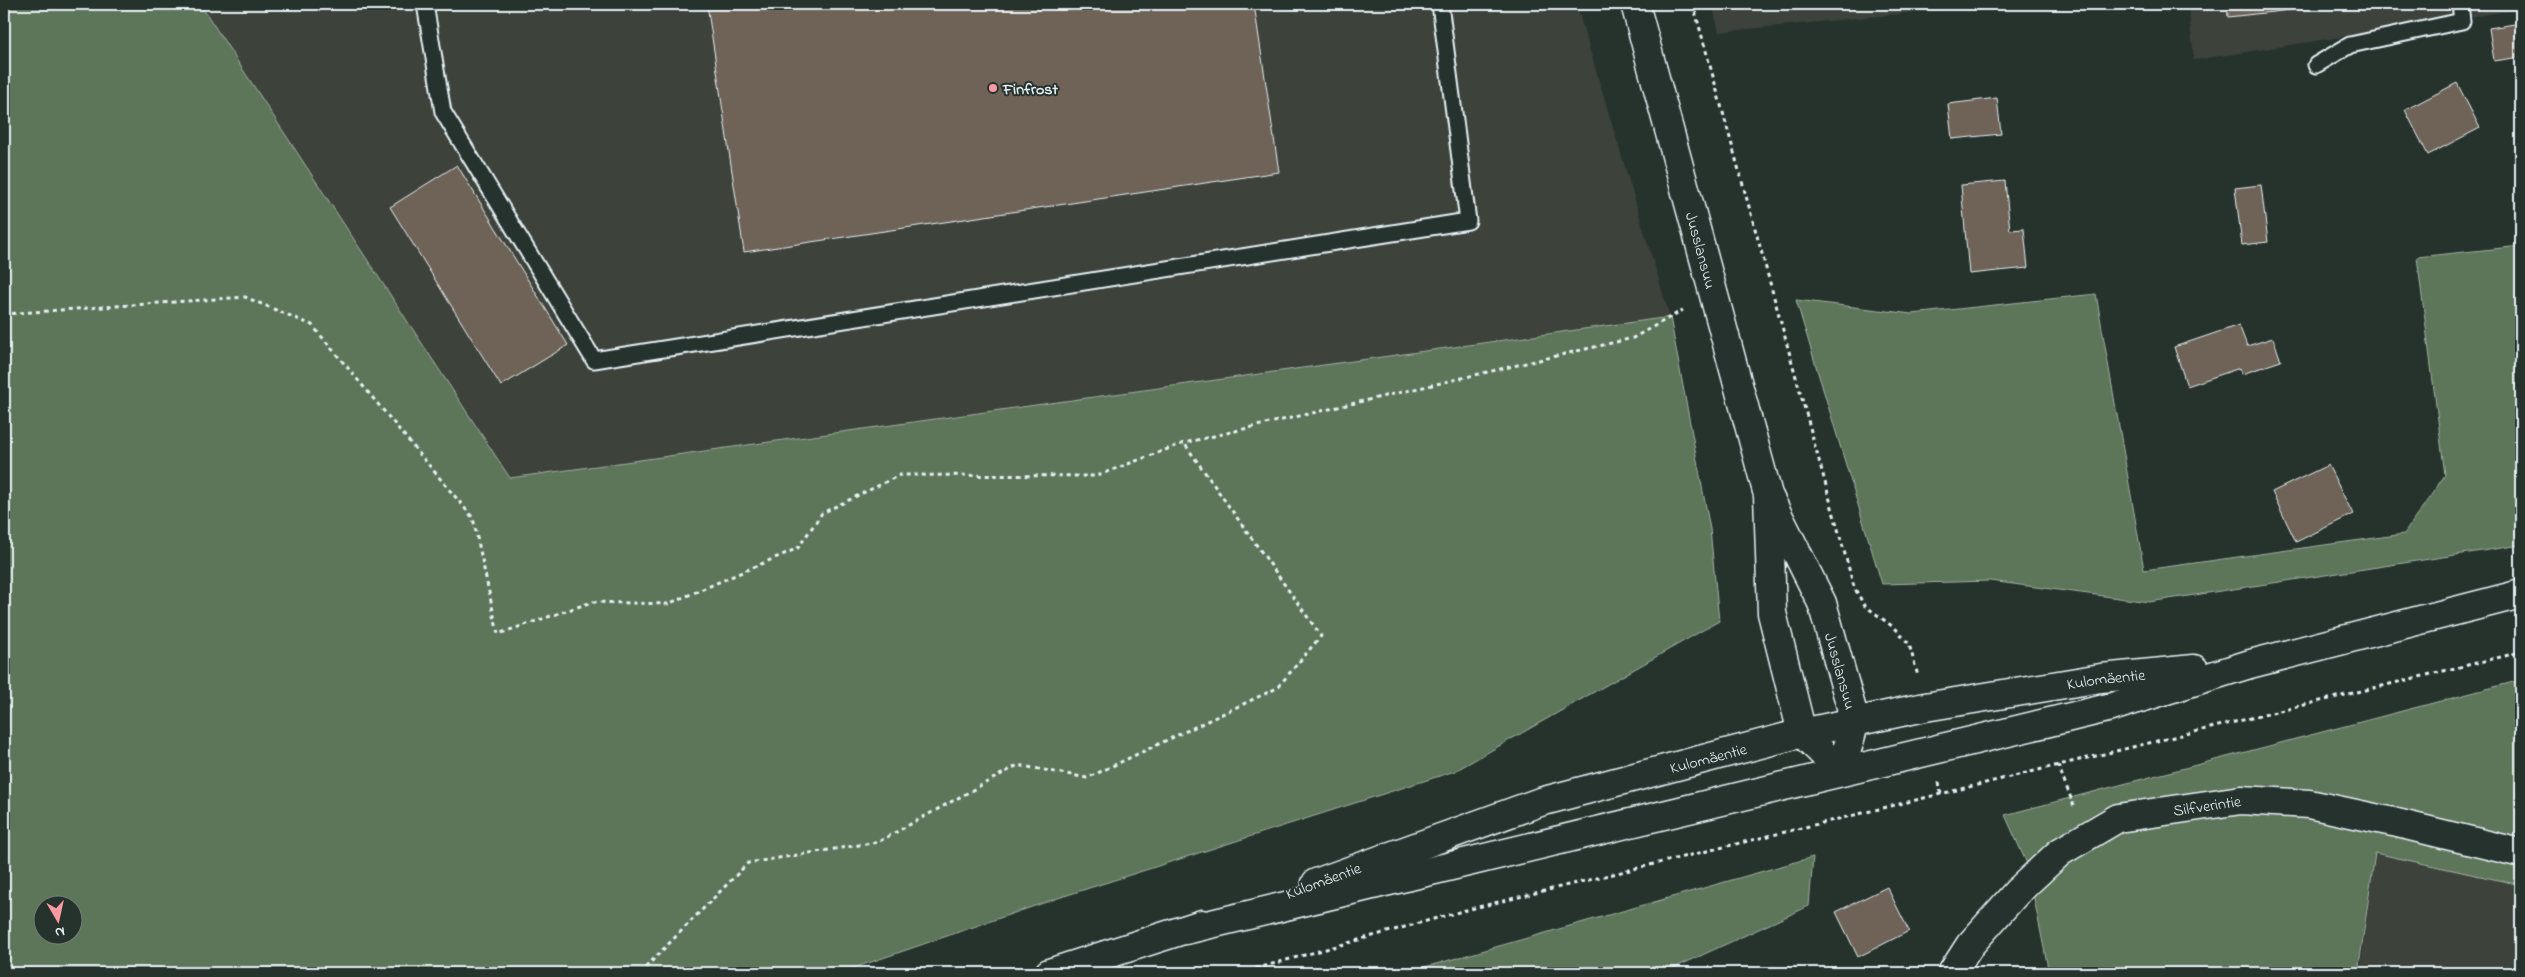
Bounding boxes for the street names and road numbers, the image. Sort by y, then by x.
street label: Jusslansuu [1678,209,1722,292]
street label: Jusslansuu [1817,630,1861,713]
street label: Kulomäentie [2065,664,2147,697]
street label: Kulomäentie [1667,738,1751,781]
street label: Silfverintie [2172,790,2244,824]
street label: Kulomäentie [1283,857,1366,907]

